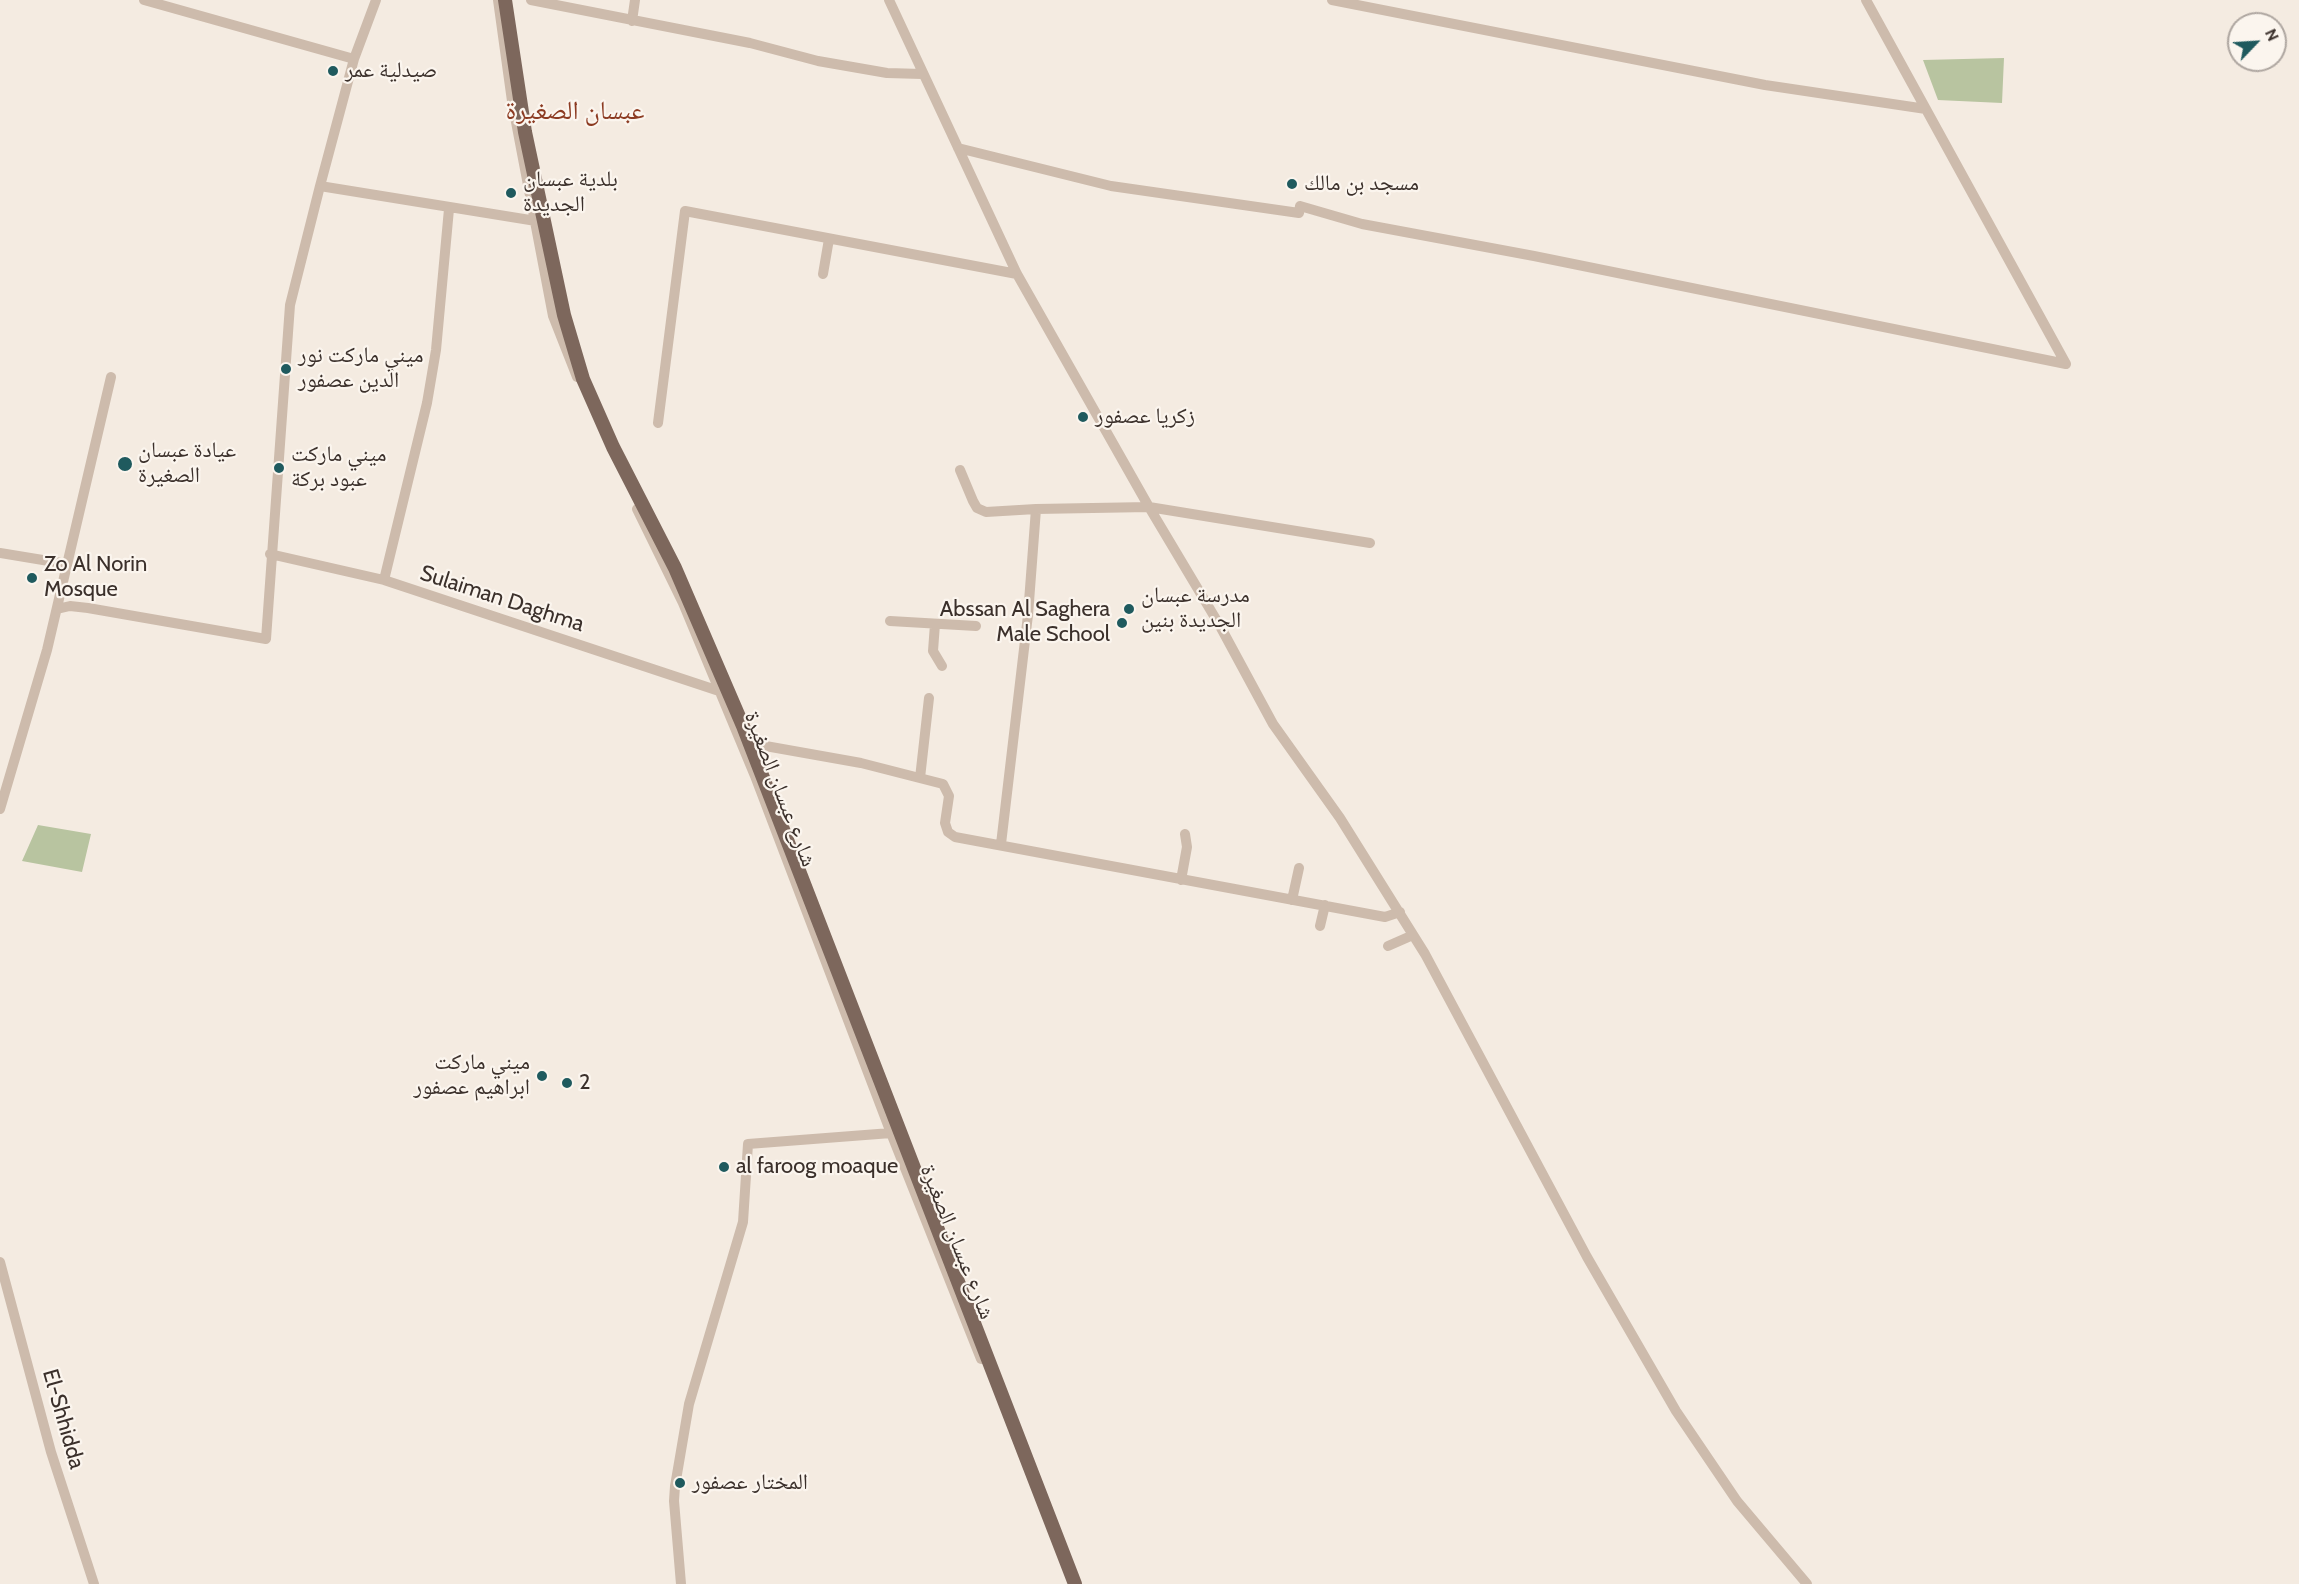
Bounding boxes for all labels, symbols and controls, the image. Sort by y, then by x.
north arrow [2227,12,2287,72]
text: N [2261,26,2283,44]
place label: صيدلية عمر [345,58,437,84]
marker: صيدلية عمر [326,64,340,78]
district label: عبسان الصغيرة [506,95,644,127]
place label: بلدية عبسان الجديدة [523,167,618,218]
place label: مسجد بن مالك [1304,171,1419,197]
marker: مسجد بن مالك [1285,177,1299,191]
marker: بلدية عبسان الجديدة [504,186,518,200]
place label: ميني ماركت نور الدين عصفور [298,343,423,394]
marker: ميني ماركت نور الدين عصفور [279,362,293,376]
place label: زكريا عصفور [1095,404,1195,430]
marker: زكريا عصفور [1076,410,1090,424]
place label: عيادة عبسان الصغيرة [138,438,236,490]
place label: ميني ماركت عبود بركة [291,442,387,494]
marker: عيادة عبسان الصغيرة [116,455,134,473]
marker: ميني ماركت عبود بركة [272,461,286,475]
place label: Zo Al Norin Mosque [44,552,147,604]
street label: Sulaiman Daghma [417,560,587,638]
marker: Zo Al Norin Mosque [25,571,39,585]
place label: مدرسة عبسان الجديدة بنين [1141,583,1250,634]
place label: Abssan Al Saghera Male School [940,597,1110,648]
marker: مدرسة عبسان الجديدة بنين [1122,602,1136,616]
marker: Abssan Al Saghera Male School [1115,616,1129,630]
street label: شارع عبسان الصغيرة [738,708,822,870]
place label: ميني ماركت ابراهيم عصفور [413,1050,530,1102]
marker: ميني ماركت ابراهيم عصفور [535,1069,549,1083]
place label: 2 [579,1070,591,1096]
marker: 2 [560,1076,574,1090]
place label: al faroog moaque [736,1154,898,1180]
marker: al faroog moaque [717,1160,731,1174]
street label: شارع عبسان الصغيرة [914,1161,1000,1323]
street label: El-Shhidda [36,1366,90,1472]
place label: المختار عصفور [692,1470,808,1496]
marker: المختار عصفور [673,1476,687,1490]

